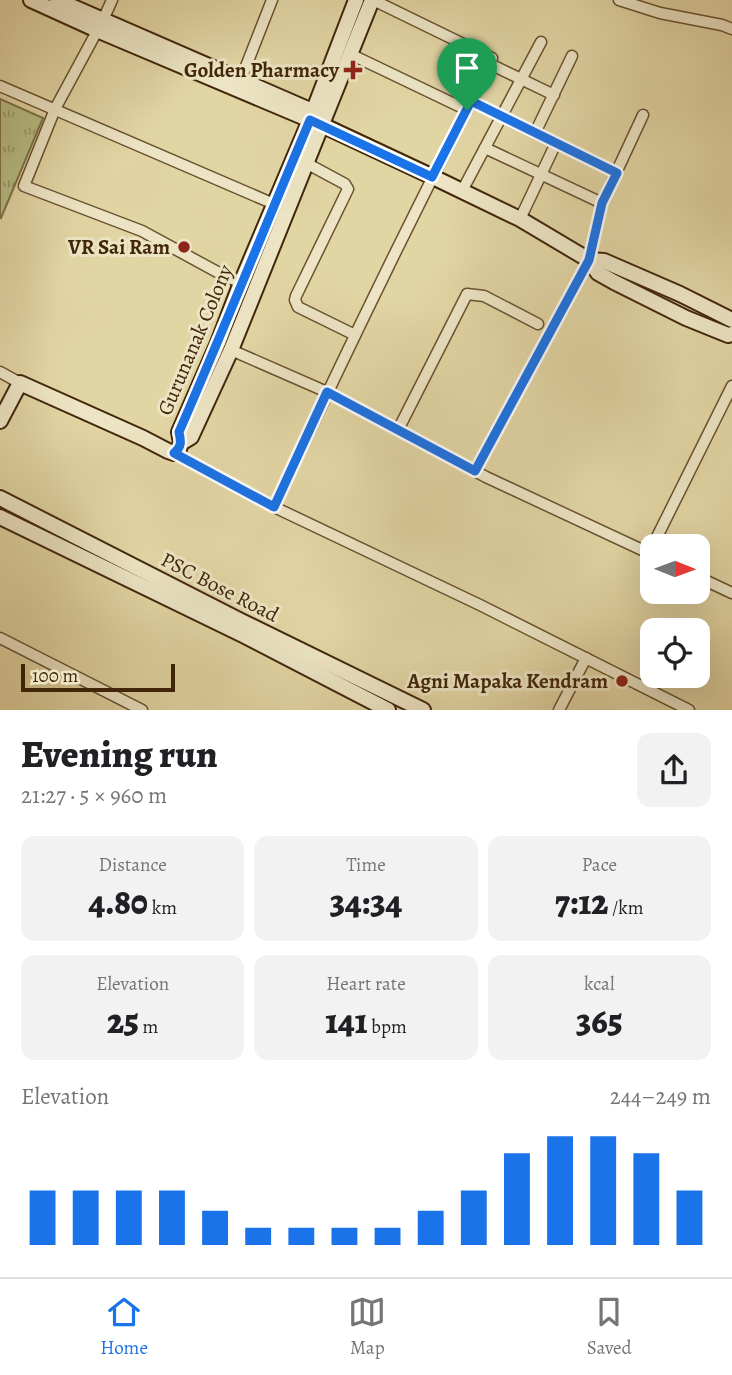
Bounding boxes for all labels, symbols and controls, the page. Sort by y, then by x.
pin [437,38,497,110]
icon: arrive [448,49,486,87]
place label: Golden Pharmacy [184,56,340,84]
marker: Golden Pharmacy [345,62,361,78]
place label: VR Sai Ram [67,233,170,261]
marker: VR Sai Ram [176,239,192,255]
street label: Gurunanak Colony [151,260,240,419]
north arrow [640,534,710,604]
map controls [640,534,710,688]
street label: PSC Bose Road [156,545,284,629]
button: locate [640,618,710,688]
scale bar [21,661,175,693]
text: 100 m [32,663,78,689]
place label: Agni Mapaka Kendram [406,667,608,695]
marker: Agni Mapaka Kendram [614,673,630,689]
text: Evening run [21,728,218,780]
button: share [637,733,711,807]
text: 21:27 · 5 × 960 m [21,780,167,811]
text: Distance [99,852,167,878]
text: Time [346,852,386,878]
text: Pace [582,852,617,878]
text: 4.80 [88,878,148,926]
text: 34:34 [330,878,402,926]
text: 7:12 [555,878,608,926]
text: km [148,895,177,921]
text: /km [608,895,644,921]
text: Elevation [96,971,169,997]
text: Heart rate [326,971,406,997]
text: kcal [584,971,615,997]
text: 25 [107,997,139,1045]
text: 141 [325,997,368,1045]
text: 365 [576,997,623,1045]
text: m [139,1014,158,1040]
text: bpm [368,1014,407,1040]
text: Elevation [21,1081,109,1112]
text: 244–249 m [610,1081,711,1112]
tab: Home [100,1293,148,1361]
tab: Map [348,1293,386,1361]
tab: Saved [587,1293,632,1361]

